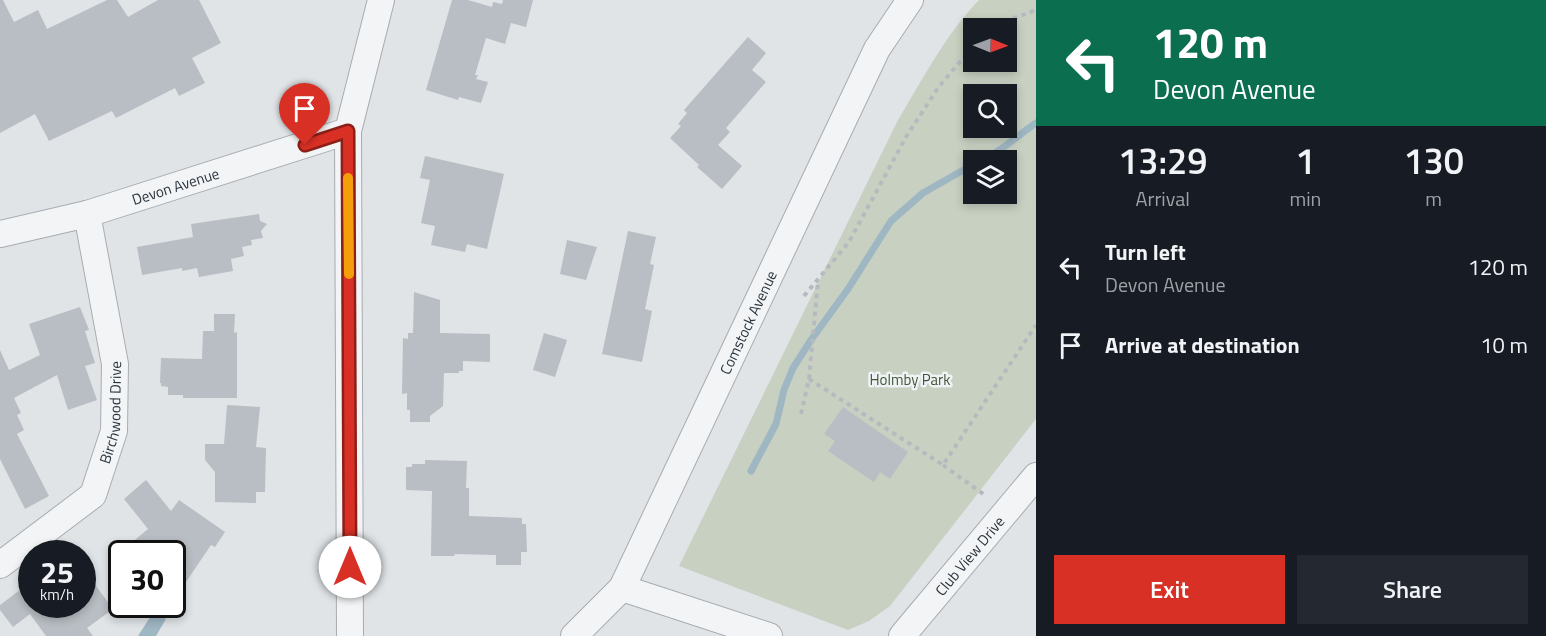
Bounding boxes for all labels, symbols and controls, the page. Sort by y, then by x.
text: 120 m [1153,10,1268,74]
north arrow [963,18,1017,72]
map controls [963,18,1017,204]
icon: left [1054,24,1132,102]
text: Devon Avenue [1153,68,1316,109]
pin [279,83,330,145]
button: search [963,84,1017,138]
icon: arrive [288,92,321,125]
text: 13:29 [1118,133,1207,188]
text: 1 [1295,133,1315,188]
text: 130 [1403,133,1464,188]
button: layers [963,150,1017,204]
street label: Devon Avenue [129,161,222,211]
text: Arrival [1136,183,1190,214]
text: min [1289,183,1321,214]
text: m [1425,183,1442,214]
text: Turn left [1105,235,1186,269]
text: 120 m [1468,250,1528,284]
icon: left [1054,251,1087,284]
street label: Comstock Avenue [713,266,782,378]
text: Devon Avenue [1105,269,1226,300]
text: Arrive at destination [1105,328,1300,362]
text: 10 m [1480,328,1528,362]
icon: arrive [1054,329,1087,362]
street label: Birchwood Drive [93,361,127,466]
park label: Holmby Park [870,368,951,391]
street label: Club View Drive [929,511,1010,600]
position arrow [318,535,382,599]
speed limit sign: 30 [108,540,186,618]
text: 25 [40,549,74,595]
button: Exit [1054,555,1285,624]
button: Share [1297,555,1528,624]
text: km/h [40,583,74,606]

